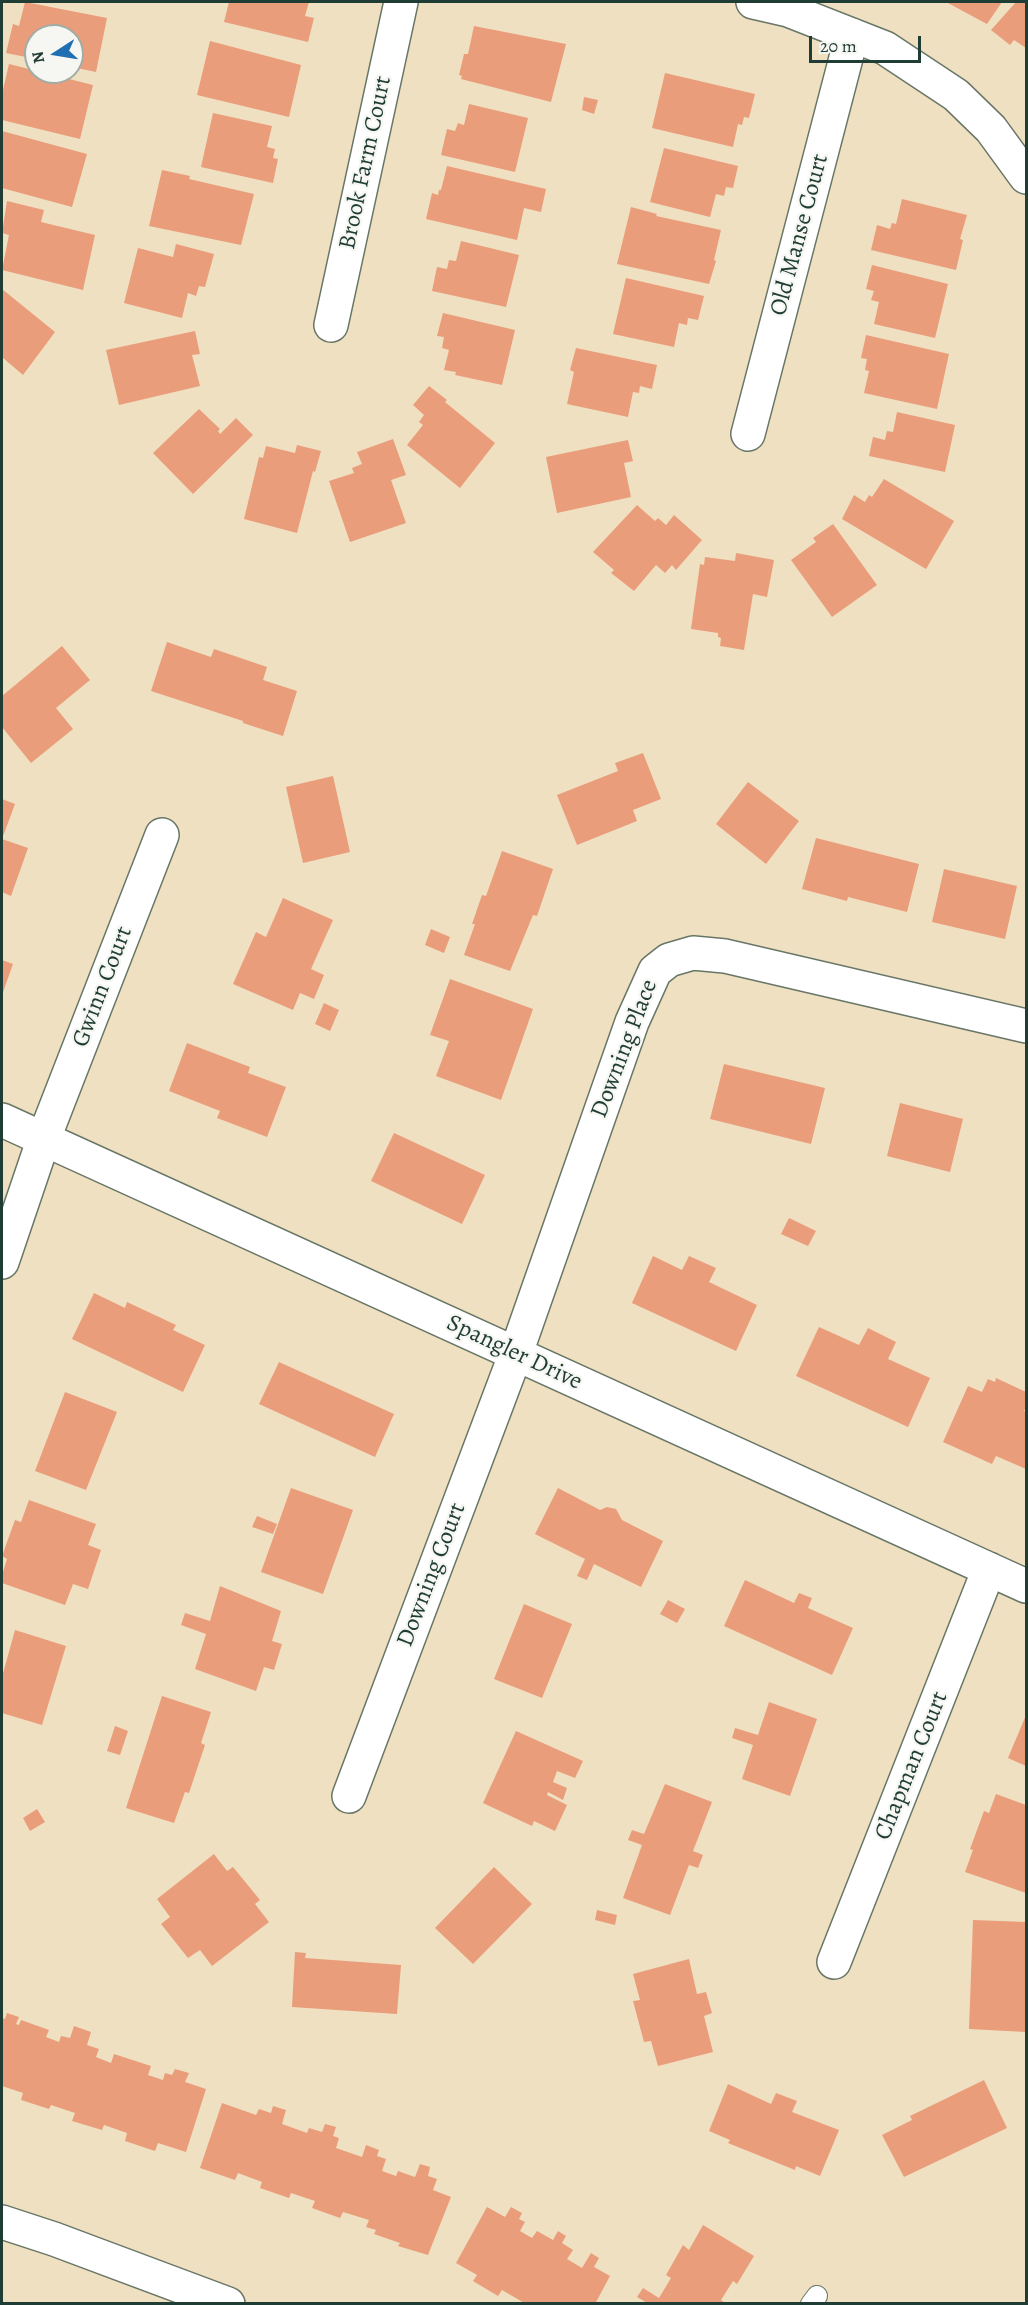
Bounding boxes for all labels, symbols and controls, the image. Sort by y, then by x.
north arrow [24,24,84,84]
scale bar [812,24,924,62]
text: 20 m [820,34,857,58]
text: N [26,49,50,65]
street label: Brook Farm Court [334,74,398,252]
street label: Old Manse Court [765,151,835,319]
street label: Gwinn Court [67,923,139,1051]
street label: Downing Place [585,976,665,1122]
street label: Spangler Drive [442,1309,586,1397]
street label: Downing Court [391,1499,473,1651]
street label: Chapman Court [869,1688,955,1844]

